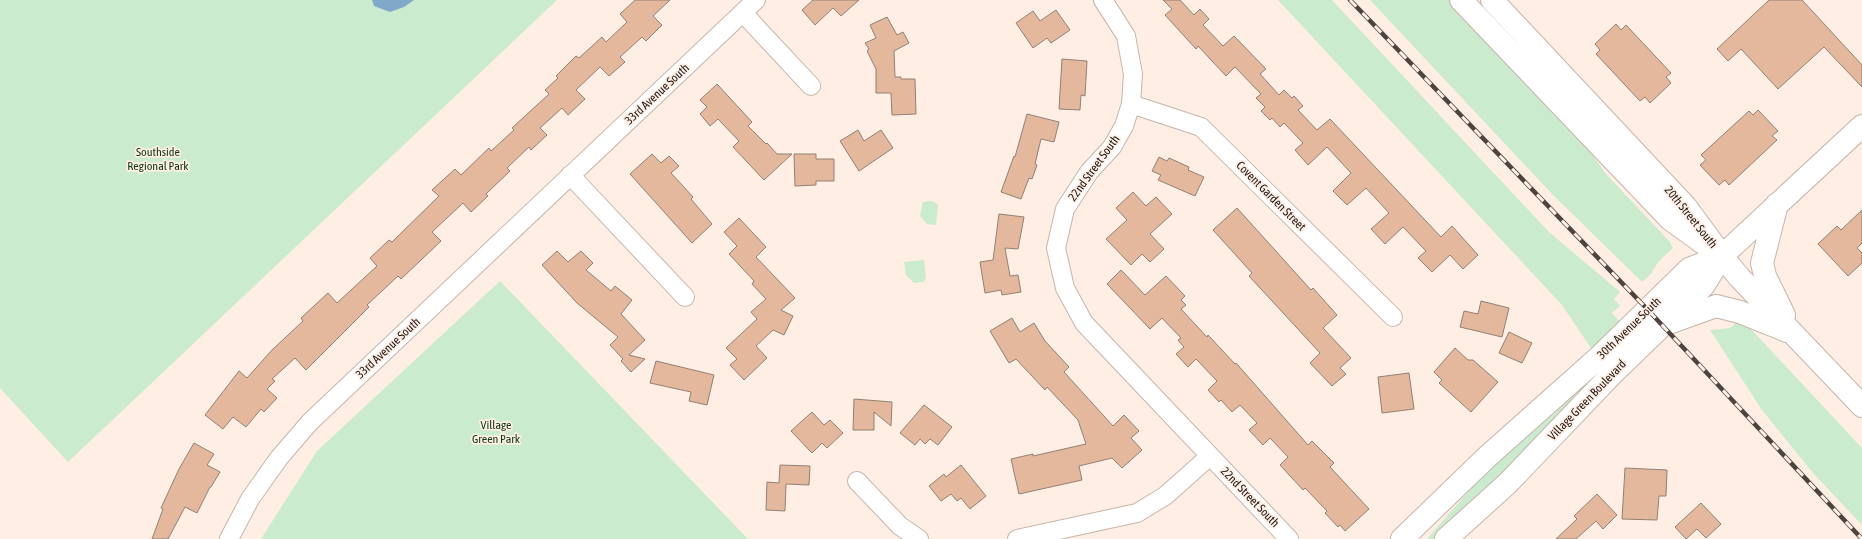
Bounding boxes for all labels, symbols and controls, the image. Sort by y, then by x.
street label: 33rd Avenue South [622,61,692,127]
street label: 22nd Street South [1065,132,1123,204]
park label: Southside Regional Park [127,145,189,173]
street label: Covent Garden Street [1233,158,1309,234]
street label: 20th Street South [1662,183,1720,251]
street label: 30th Avenue South [1594,294,1664,362]
street label: 33rd Avenue South [353,315,423,381]
street label: Village Green Boulevard [1545,357,1629,443]
park label: Village Green Park [472,418,521,446]
street label: 22nd Street South [1218,464,1282,530]

